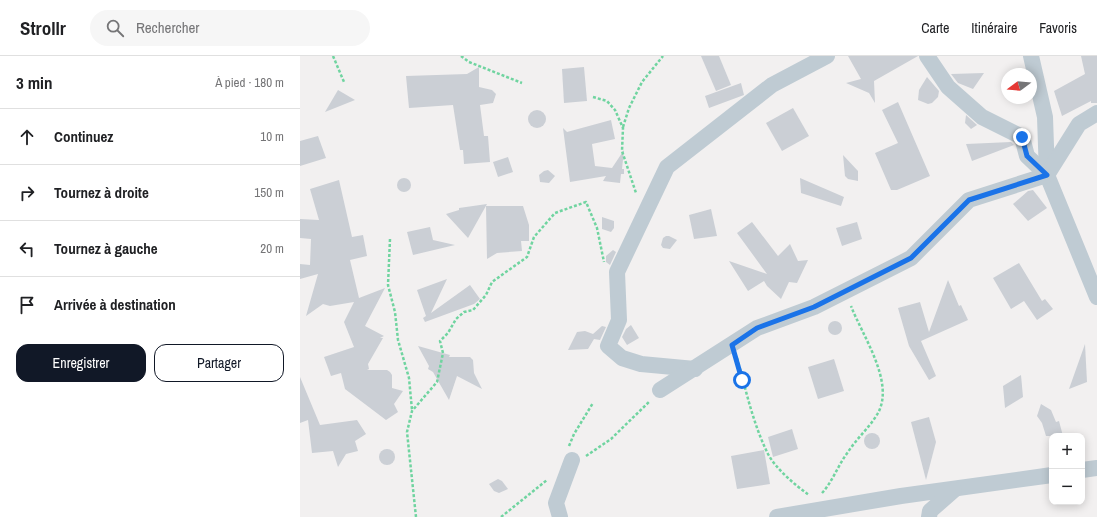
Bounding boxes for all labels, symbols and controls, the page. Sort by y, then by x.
search box [90,10,370,46]
text: Strollr [20,15,66,41]
icon: search [104,17,126,39]
text: Rechercher [136,17,199,38]
text: Carte [921,19,949,37]
text: Itinéraire [971,19,1017,37]
text: Favoris [1039,19,1077,37]
north arrow [1001,68,1037,104]
text: 3 min [16,71,52,94]
text: À pied · 180 m [215,74,284,91]
icon: ahead [16,126,38,148]
text: Continuez [54,126,113,147]
text: 10 m [260,128,284,145]
route end [1013,128,1031,146]
icon: right [16,182,38,204]
text: Tournez à droite [54,182,149,203]
text: 150 m [254,184,284,201]
icon: left [16,238,38,260]
text: Tournez à gauche [54,238,158,259]
text: 20 m [260,240,284,257]
icon: arrive [16,294,38,316]
text: Arrivée à destination [54,294,176,315]
button: Enregistrer [16,344,146,382]
button: Partager [154,344,284,382]
route start [733,371,751,389]
map controls [1049,433,1085,505]
button: + [1049,433,1085,469]
button: − [1049,469,1085,505]

